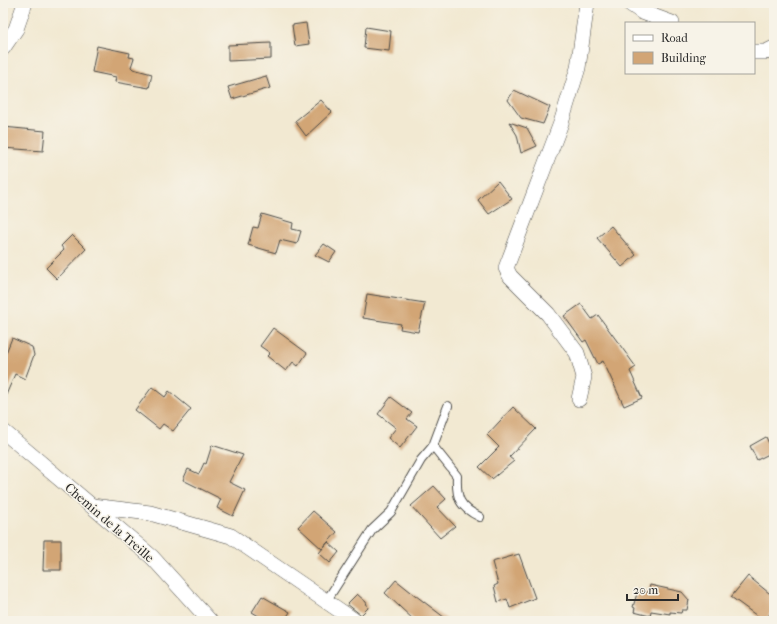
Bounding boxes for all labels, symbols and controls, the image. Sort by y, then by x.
legend [625,22,755,74]
text: Road [661,31,688,45]
text: Building [661,51,706,65]
street label: Chemin de la Treille [62,480,158,566]
scale bar [627,576,678,602]
text: 20 m [633,583,658,597]

